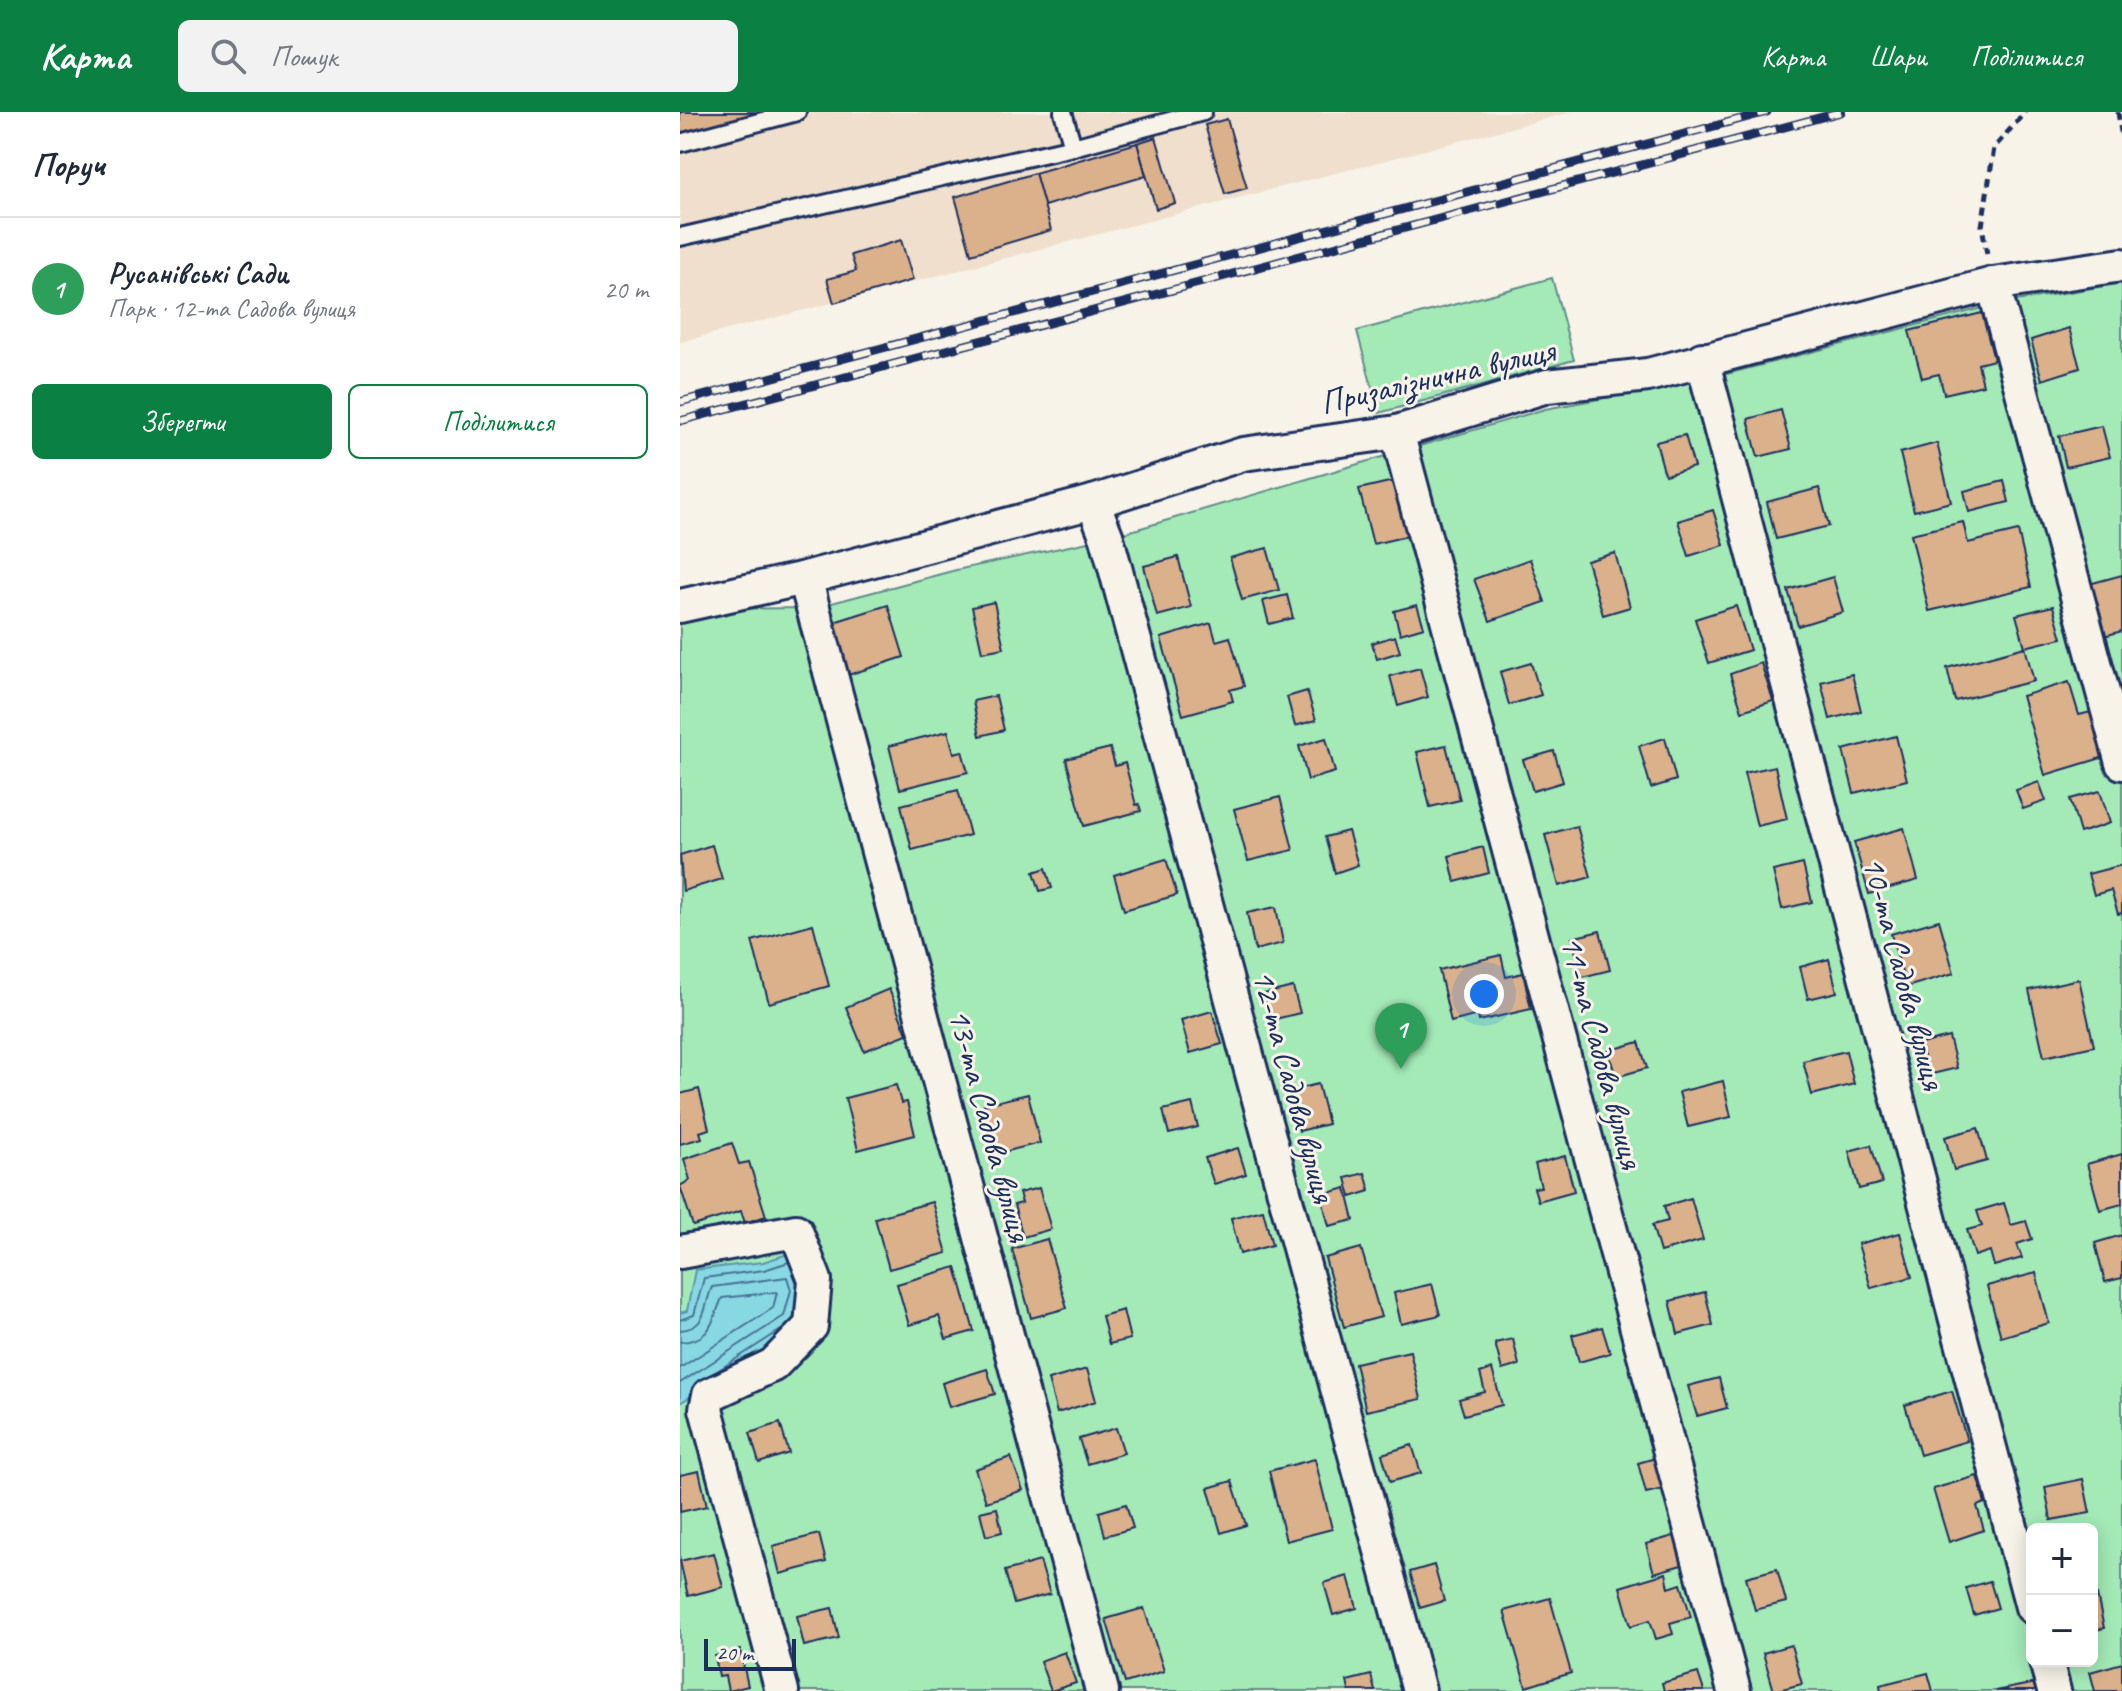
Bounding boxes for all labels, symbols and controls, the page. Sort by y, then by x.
search box [178,20,738,92]
text: Карта [40,33,130,80]
icon: search [206,34,250,78]
text: Пошук [270,37,337,75]
text: Карта [1761,39,1825,74]
text: Шари [1869,39,1927,74]
text: Поділитися [1971,39,2082,74]
text: Поруч [32,143,105,186]
text: Русанівські Сади [108,254,289,292]
text: 1 [52,273,64,306]
text: 20 m [604,273,648,306]
text: Парк · 12-та Садова вулиця [108,292,355,325]
street label: Призалізнична вулиця [1316,328,1561,424]
button: Зберегти [32,384,332,459]
button: Поділитися [348,384,648,459]
street label: 10-та Садова вулиця [1852,852,1956,1096]
street label: 11-та Садова вулиця [1550,931,1654,1175]
street label: 12-та Садова вулиця [1242,965,1346,1209]
your location [1464,974,1504,1014]
pin: 1 [1375,1003,1427,1069]
street label: 13-та Садова вулиця [938,1004,1042,1248]
map controls [2026,1523,2098,1667]
button: + [2026,1523,2098,1595]
button: − [2026,1595,2098,1667]
scale bar [704,1635,796,1671]
text: 20 m [716,1639,753,1667]

